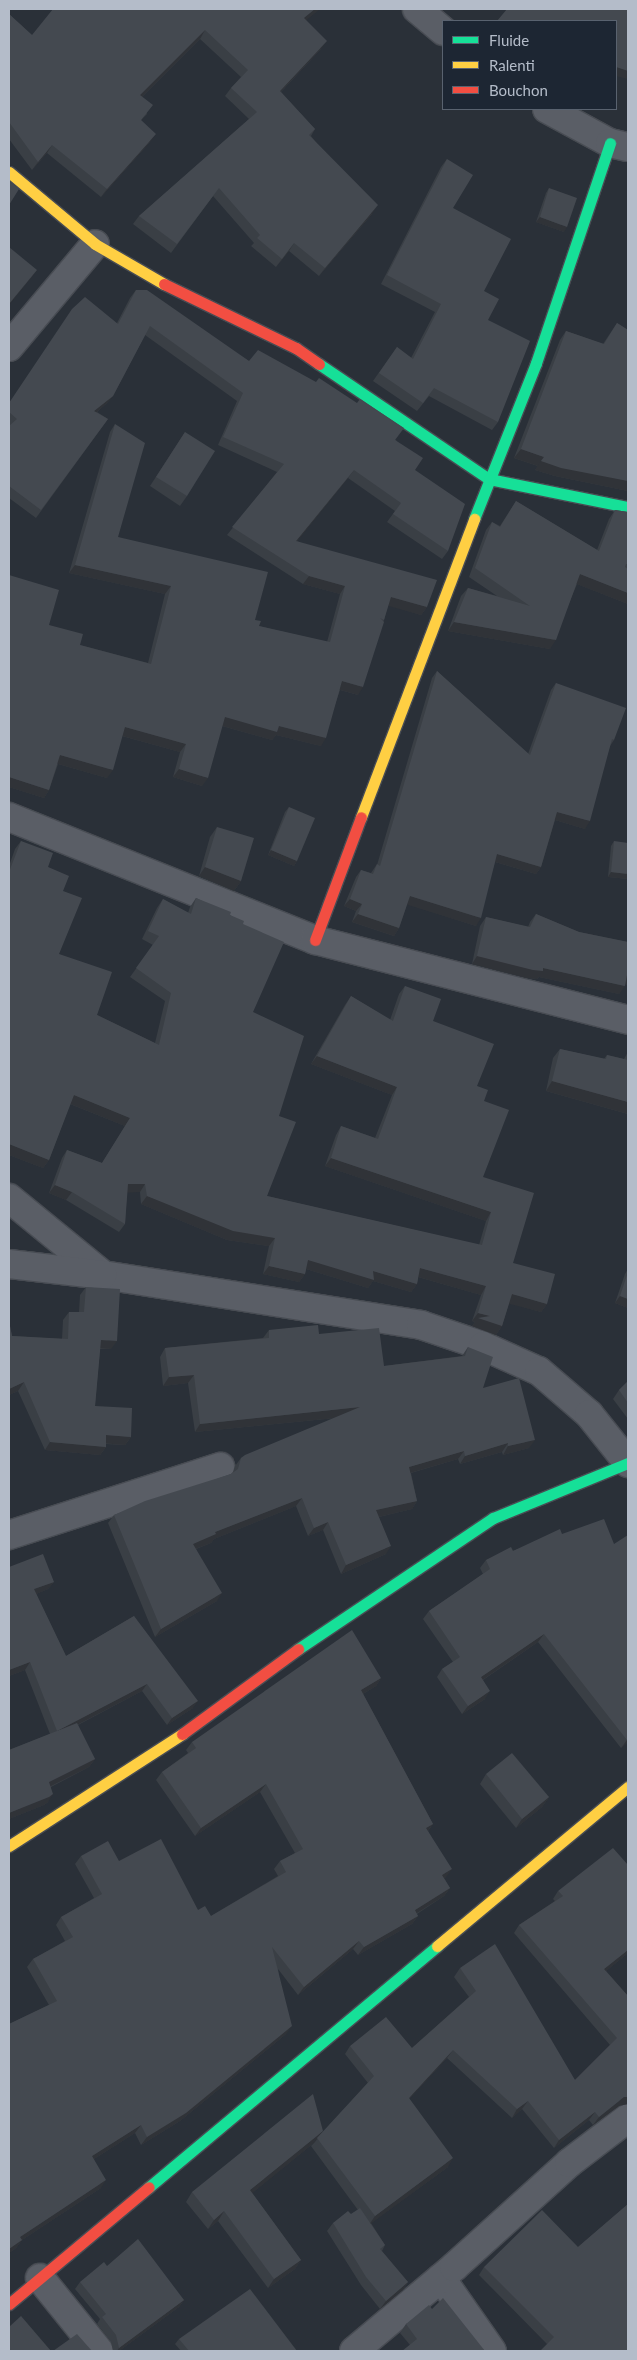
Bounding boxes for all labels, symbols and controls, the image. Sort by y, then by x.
legend [442,20,617,110]
text: Fluide [489,31,529,49]
text: Ralenti [489,56,535,74]
text: Bouchon [489,81,548,99]

